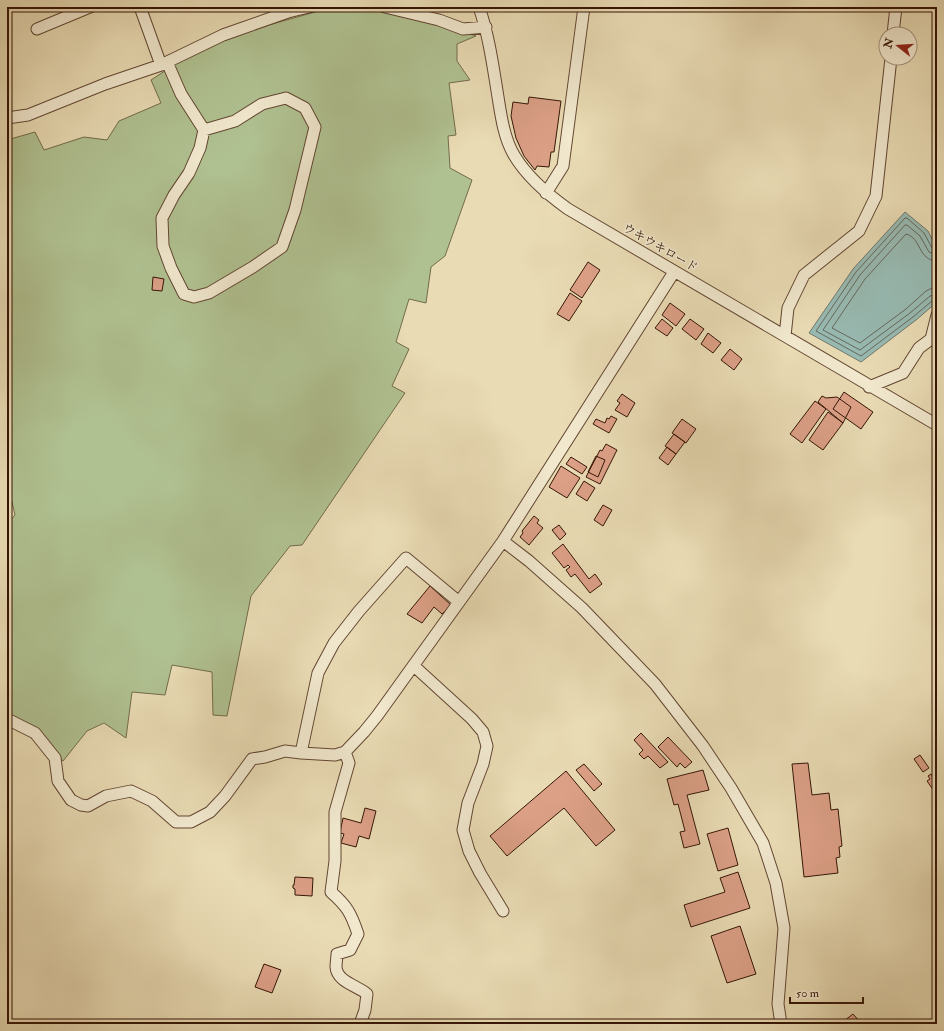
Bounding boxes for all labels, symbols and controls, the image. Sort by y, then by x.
north arrow [878,26,918,66]
text: N [881,36,897,51]
street label: ウキウキロード [620,221,700,275]
scale bar [790,979,863,1005]
text: 50 m [796,986,820,1001]

